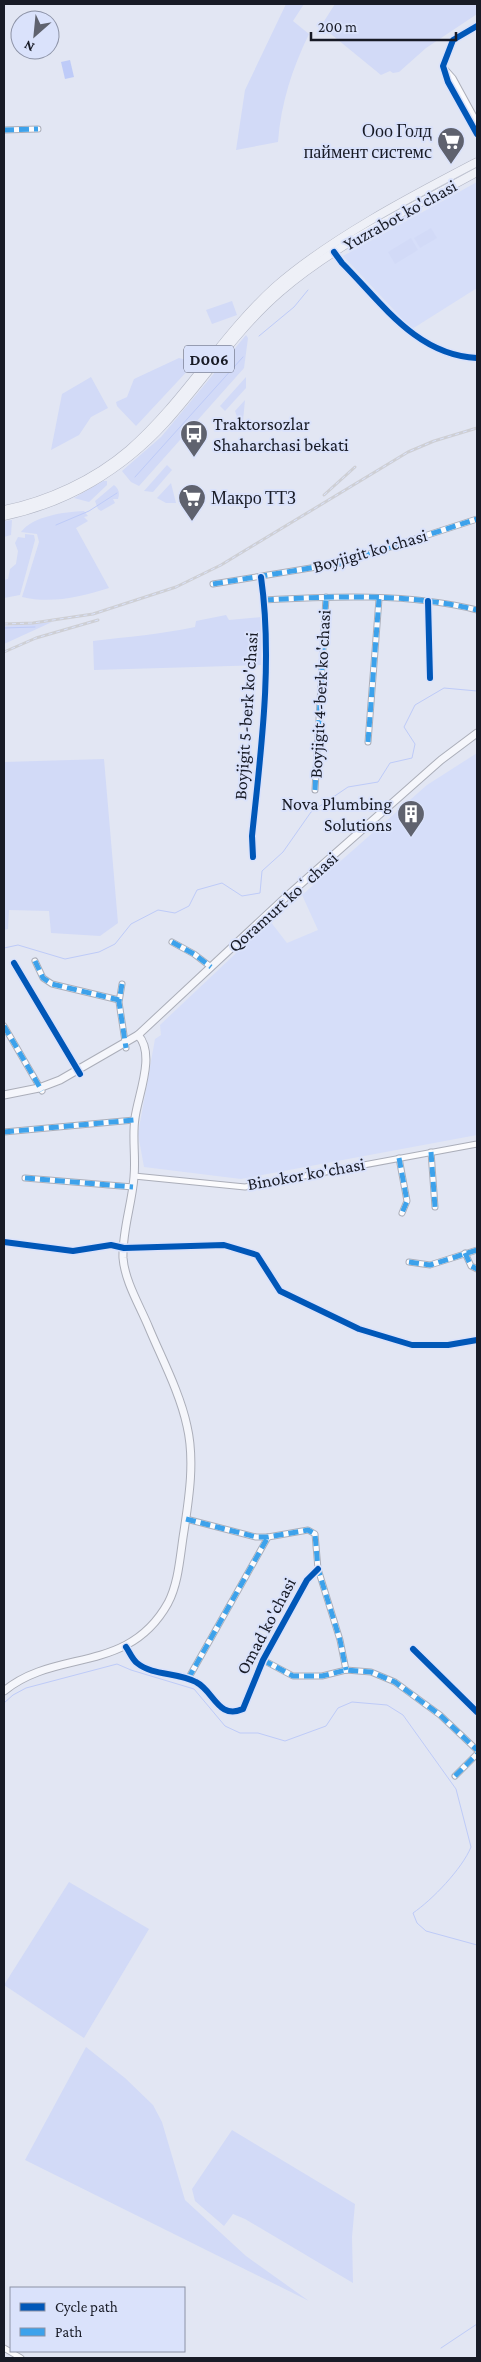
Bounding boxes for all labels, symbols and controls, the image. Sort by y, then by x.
north arrow [10,10,60,60]
scale bar [311,10,456,42]
text: 200 m [318,19,357,35]
text: N [21,37,37,56]
place label: Ооо Голд паймент системс [304,121,432,162]
supermarket icon: Ооо Голд паймент системс [436,126,466,165]
street label: Yuzrabot ko'chasi [340,175,460,254]
road number: D006 [184,346,234,372]
place label: Traktorsozlar Shaharchasi bekati [213,414,349,455]
bus stop icon: Traktorsozlar Shaharchasi bekati [179,419,209,458]
supermarket icon: Макро ТТЗ [177,483,207,522]
place label: Макро ТТЗ [211,488,296,508]
street label: Boyjigit ko'chasi [311,525,430,578]
street label: Boyjigit 4-berk ko'chasi [306,609,335,779]
street label: Boyjigit 5-berk ko'chasi [230,631,263,801]
place label: Nova Plumbing Solutions [281,794,392,835]
building icon: Nova Plumbing Solutions [396,799,426,838]
street label: Qoramurt koʻchasi [224,847,342,956]
street label: Binokor ko'chasi [246,1154,367,1194]
street label: Omad ko'chasi [232,1574,300,1678]
legend [10,2287,185,2352]
text: Cycle path [55,2299,118,2316]
text: Path [55,2324,82,2340]

